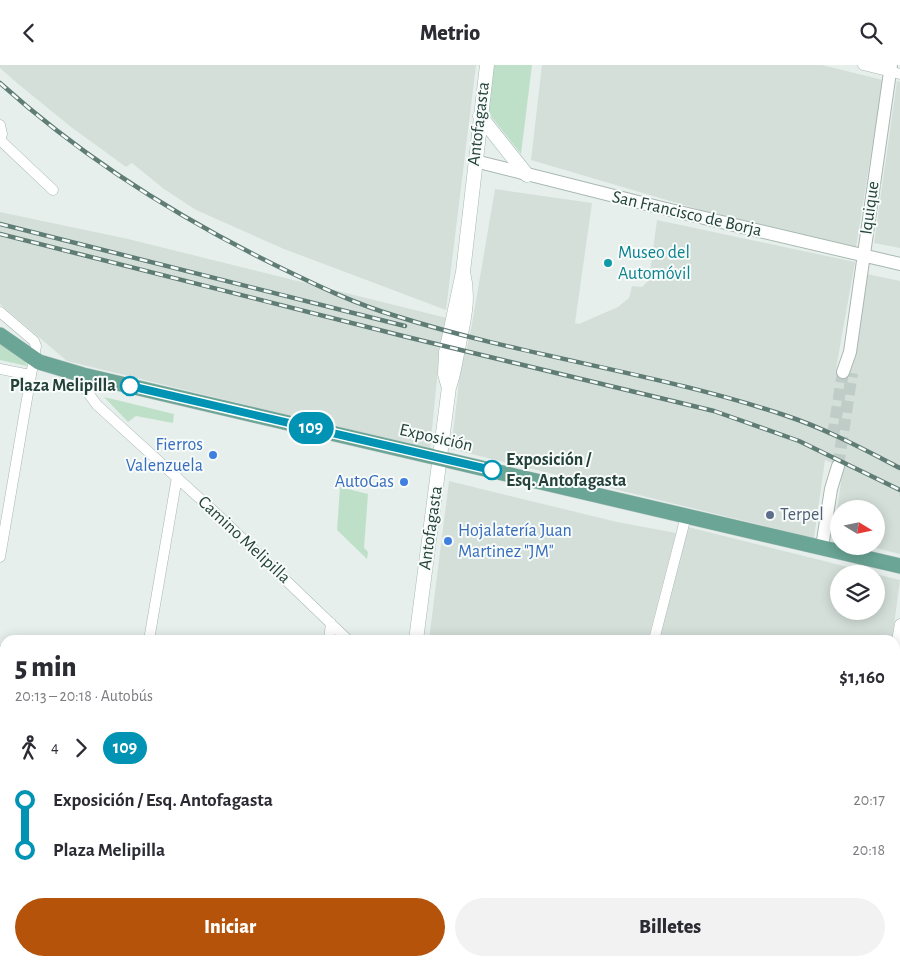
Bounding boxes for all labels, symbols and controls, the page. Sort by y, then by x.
icon: back [15,19,43,47]
icon: search [857,19,885,47]
text: Metrio [420,22,480,44]
street label: Antofagasta [465,81,493,167]
street label: Iquique [857,180,883,236]
street label: San Francisco de Borja [610,188,764,240]
place label: Museo del Automóvil [618,244,691,283]
marker: Museo del Automóvil [602,257,614,269]
marker: Plaza Melipilla [120,376,140,396]
place label: Plaza Melipilla [10,377,116,395]
line badge: 109 [282,412,340,444]
text: 109 [299,419,323,437]
street label: Exposición [398,421,474,455]
place label: Fierros Valenzuela [126,436,203,475]
marker: Fierros Valenzuela [207,449,219,461]
place label: Exposición / Esq. Antofagasta [506,451,627,490]
marker: Exposición / Esq. Antofagasta [482,460,502,480]
place label: AutoGas [335,473,394,491]
marker: AutoGas [398,476,410,488]
street label: Antofagasta [416,485,446,571]
street label: Camino Melipilla [194,493,294,587]
north arrow [830,500,885,555]
map controls [830,500,885,620]
place label: Terpel [780,506,824,524]
marker: Terpel [764,509,776,521]
place label: Hojalatería Juan Martinez "JM" [458,522,572,561]
marker: Hojalatería Juan Martinez "JM" [442,535,454,547]
button: layers [830,565,885,620]
text: 5 min [15,654,77,682]
text: $1,160 [839,668,885,687]
text: 20:13 – 20:18 · Autobús [15,688,153,704]
icon: walk [15,734,43,762]
icon: forward [67,734,95,762]
text: 4 [51,739,59,755]
text: 109 [113,739,137,757]
text: Exposición / Esq. Antofagasta [53,791,273,810]
text: 20:17 [853,792,885,808]
text: Plaza Melipilla [53,841,165,860]
text: 20:18 [853,842,885,858]
button: Iniciar [15,898,445,956]
button: Billetes [455,898,885,956]

